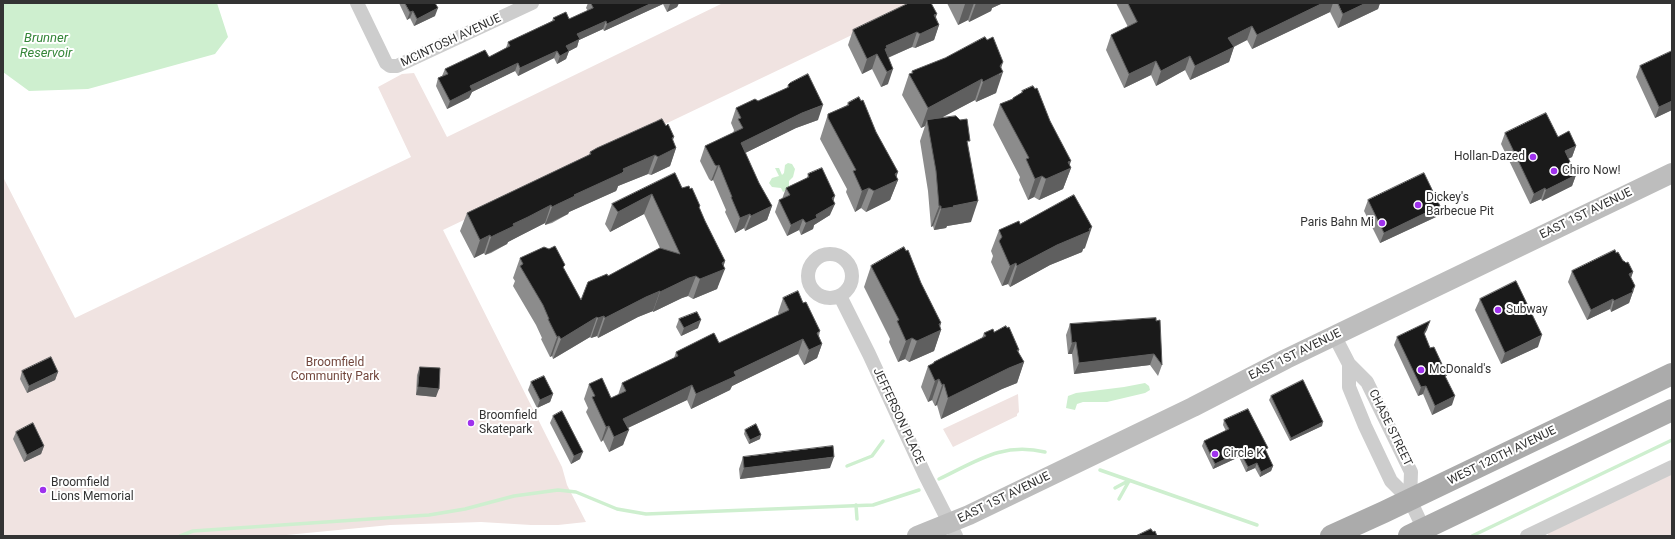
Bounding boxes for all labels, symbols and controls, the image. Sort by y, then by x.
street label: MCINTOSH AVENUE [399,11,503,71]
water label: Brunner Reservoir [20,31,72,62]
place label: Hollan-Dazed [1454,150,1525,164]
marker: Hollan-Dazed [1528,152,1538,162]
place label: Chiro Now! [1562,164,1621,178]
marker: Chiro Now! [1549,166,1559,176]
street label: EAST 1ST AVENUE [1538,185,1634,243]
place label: Dickey's Barbecue Pit [1426,191,1494,219]
marker: Dickey's Barbecue Pit [1413,200,1423,210]
place label: Paris Bahn Mi [1300,216,1374,230]
marker: Paris Bahn Mi [1377,218,1387,228]
place label: Subway [1506,303,1548,317]
marker: Subway [1493,305,1503,315]
street label: EAST 1ST AVENUE [1247,326,1343,384]
park label: Broomfield Community Park [291,356,379,384]
place label: McDonald's [1429,363,1491,377]
marker: McDonald's [1416,365,1426,375]
street label: JEFFERSON PLACE [869,366,927,466]
street label: CHASE STREET [1365,387,1415,469]
place label: Broomfield Skatepark [479,409,537,437]
marker: Broomfield Skatepark [466,418,476,428]
street label: WEST 120TH AVENUE [1446,424,1558,488]
place label: Circle K [1223,447,1264,461]
marker: Circle K [1210,449,1220,459]
street label: EAST 1ST AVENUE [956,469,1052,527]
place label: Broomfield Lions Memorial [51,476,134,504]
marker: Broomfield Lions Memorial [38,485,48,495]

